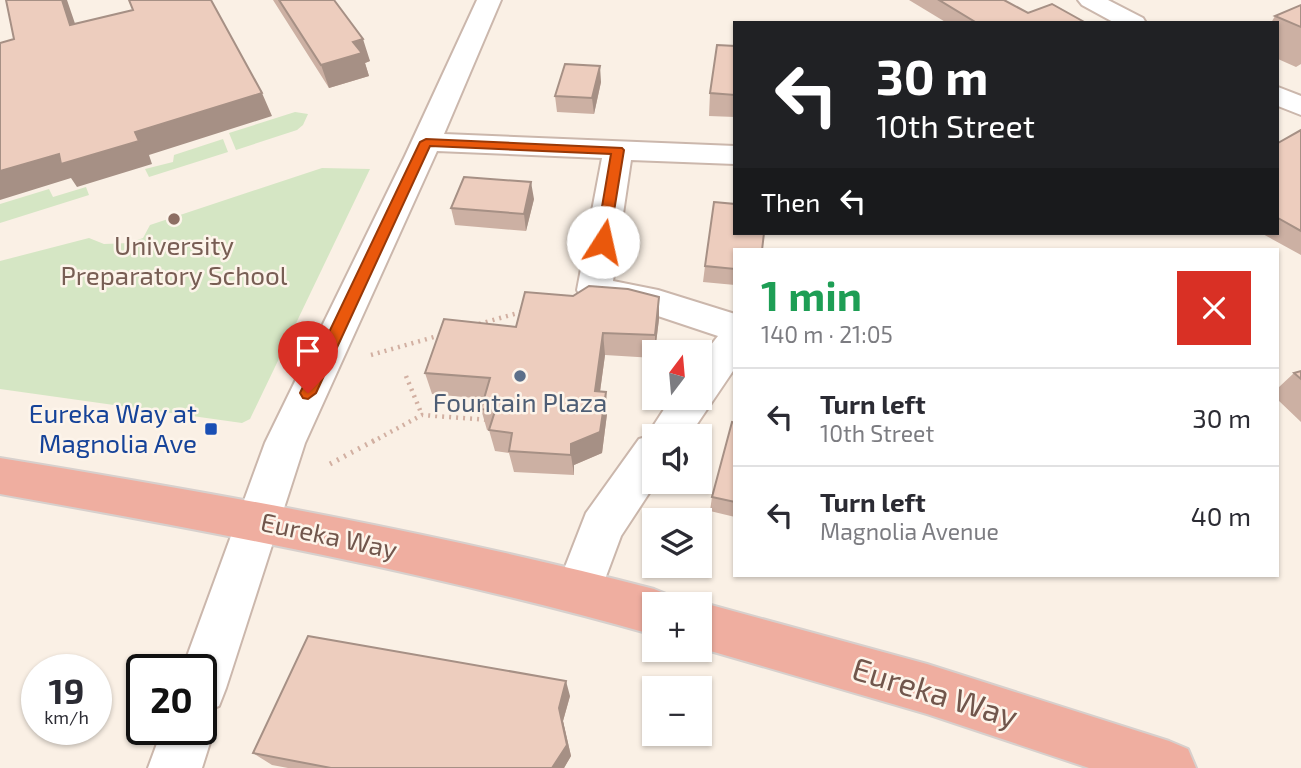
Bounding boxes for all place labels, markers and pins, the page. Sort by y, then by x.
marker: University Preparatory School [166,211,182,227]
place label: University Preparatory School [60,229,288,290]
pin [278,321,338,393]
marker: Fountain Plaza [512,368,528,384]
place label: Fountain Plaza [433,386,607,417]
place label: Eureka Way at Magnolia Ave [29,397,197,458]
marker: Eureka Way at Magnolia Ave [203,421,219,437]

